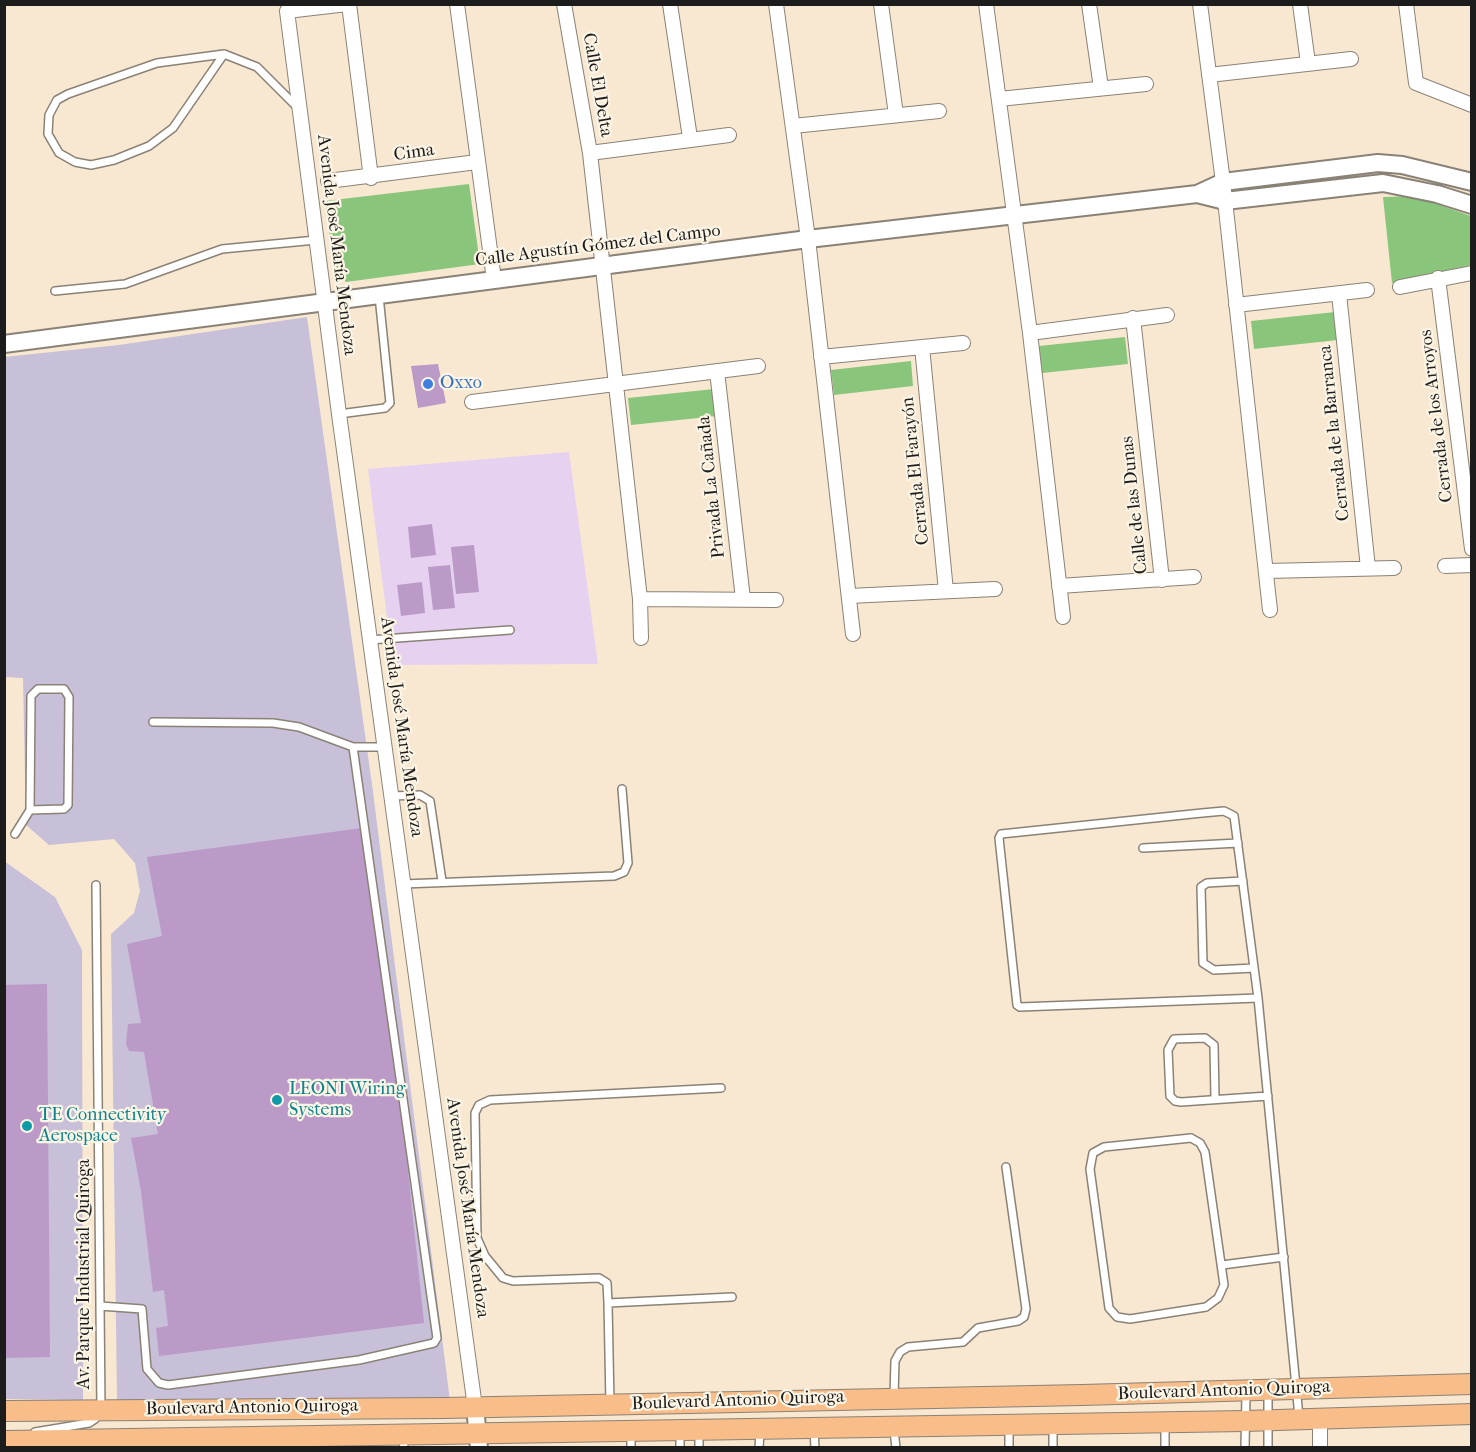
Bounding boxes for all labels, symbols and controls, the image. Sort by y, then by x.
street label: Calle El Delta [577,31,617,139]
street label: Avenida José María Mendoza [312,133,360,357]
street label: Cima [392,139,436,167]
street label: Calle Agustín Gómez del Campo [474,220,722,272]
street label: Cerrada de los Arroyos [1416,328,1458,504]
street label: Cerrada de la Barranca [1315,344,1355,522]
place label: Oxxo [440,373,482,395]
marker: Oxxo [421,377,435,391]
street label: Cerrada El Farayón [897,396,935,546]
street label: Privada La Cañada [694,415,730,559]
street label: Calle de las Dunas [1117,435,1153,575]
street label: Avenida José María Mendoza [375,616,427,838]
place label: LEONI Wiring Systems [289,1079,405,1122]
marker: LEONI Wiring Systems [270,1093,284,1107]
street label: Avenida José María Mendoza [441,1097,493,1319]
place label: TE Connectivity Aerospace [39,1105,166,1148]
marker: TE Connectivity Aerospace [20,1119,34,1133]
street label: Av. Parque Industrial Quiroga [74,1159,96,1389]
street label: Boulevard Antonio Quiroga [1117,1376,1331,1406]
street label: Boulevard Antonio Quiroga [631,1386,845,1416]
street label: Boulevard Antonio Quiroga [145,1395,359,1421]

